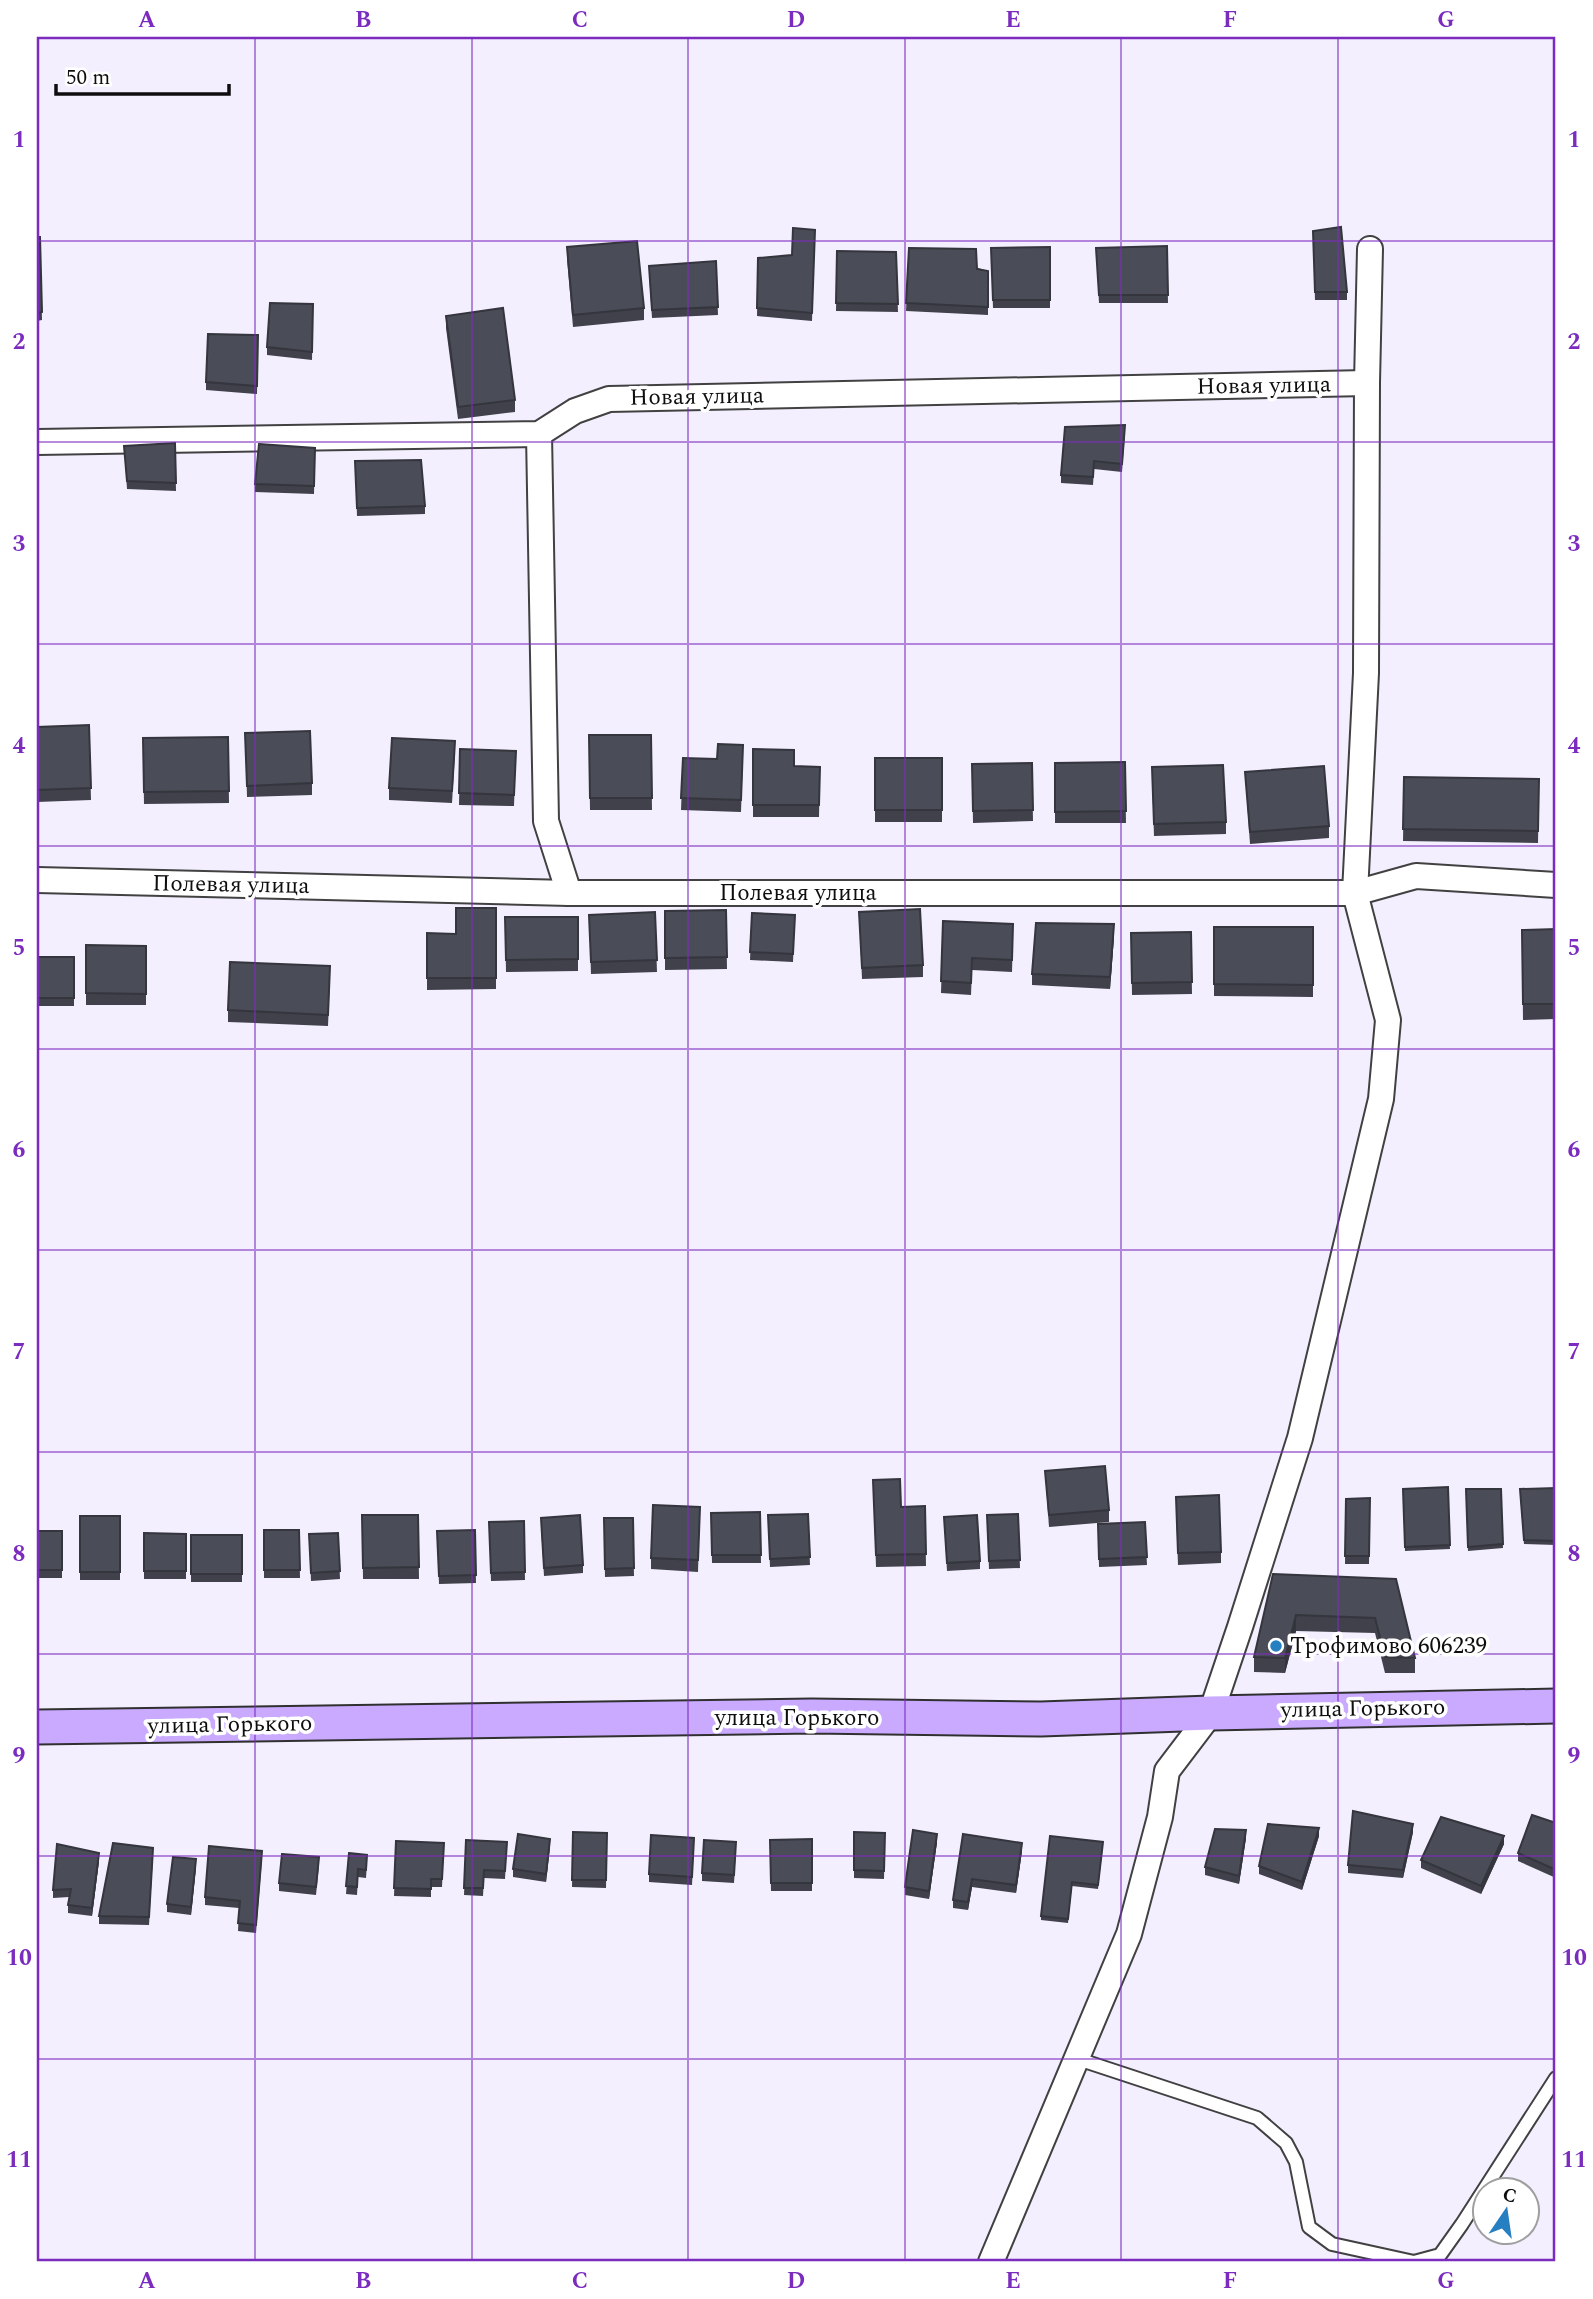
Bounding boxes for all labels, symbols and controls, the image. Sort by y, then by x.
text: A [138,3,156,38]
text: B [355,3,371,38]
text: C [572,3,588,38]
text: D [787,3,805,38]
text: E [1005,3,1021,38]
text: F [1223,3,1237,38]
text: G [1437,3,1455,38]
scale bar [56,52,229,96]
text: 50 m [66,62,110,94]
text: 1 [13,123,25,158]
text: 1 [1568,123,1580,158]
text: 2 [13,325,26,360]
text: 2 [1568,325,1581,360]
street label: Новая улица [1196,367,1332,405]
street label: Новая улица [629,378,765,416]
text: 3 [13,527,26,562]
text: 3 [1568,527,1581,562]
text: 4 [13,729,26,764]
text: 4 [1568,729,1581,764]
street label: Полевая улица [152,866,310,904]
street label: Полевая улица [719,876,877,911]
text: 5 [13,931,25,966]
text: 5 [1568,931,1580,966]
text: 6 [13,1133,26,1168]
text: 6 [1568,1133,1581,1168]
text: 7 [13,1335,25,1370]
text: 7 [1568,1335,1580,1370]
text: 8 [13,1537,25,1572]
text: 8 [1568,1537,1580,1572]
place label: Трофимово 606239 [1290,1629,1487,1664]
marker: Трофимово 606239 [1268,1638,1284,1654]
street label: улица Горького [1279,1690,1446,1728]
street label: улица Горького [714,1701,879,1736]
street label: улица Горького [146,1706,313,1744]
text: 9 [13,1739,26,1774]
text: 9 [1568,1739,1581,1774]
text: 10 [6,1941,32,1976]
text: 10 [1561,1941,1587,1976]
text: 11 [6,2143,32,2178]
text: 11 [1561,2143,1587,2178]
north arrow [1470,2176,1540,2246]
text: С [1500,2180,1519,2212]
text: A [138,2264,156,2299]
text: B [355,2264,371,2299]
text: C [572,2264,588,2299]
text: D [787,2264,805,2299]
text: E [1005,2264,1021,2299]
text: F [1223,2264,1237,2299]
text: G [1437,2264,1455,2299]

